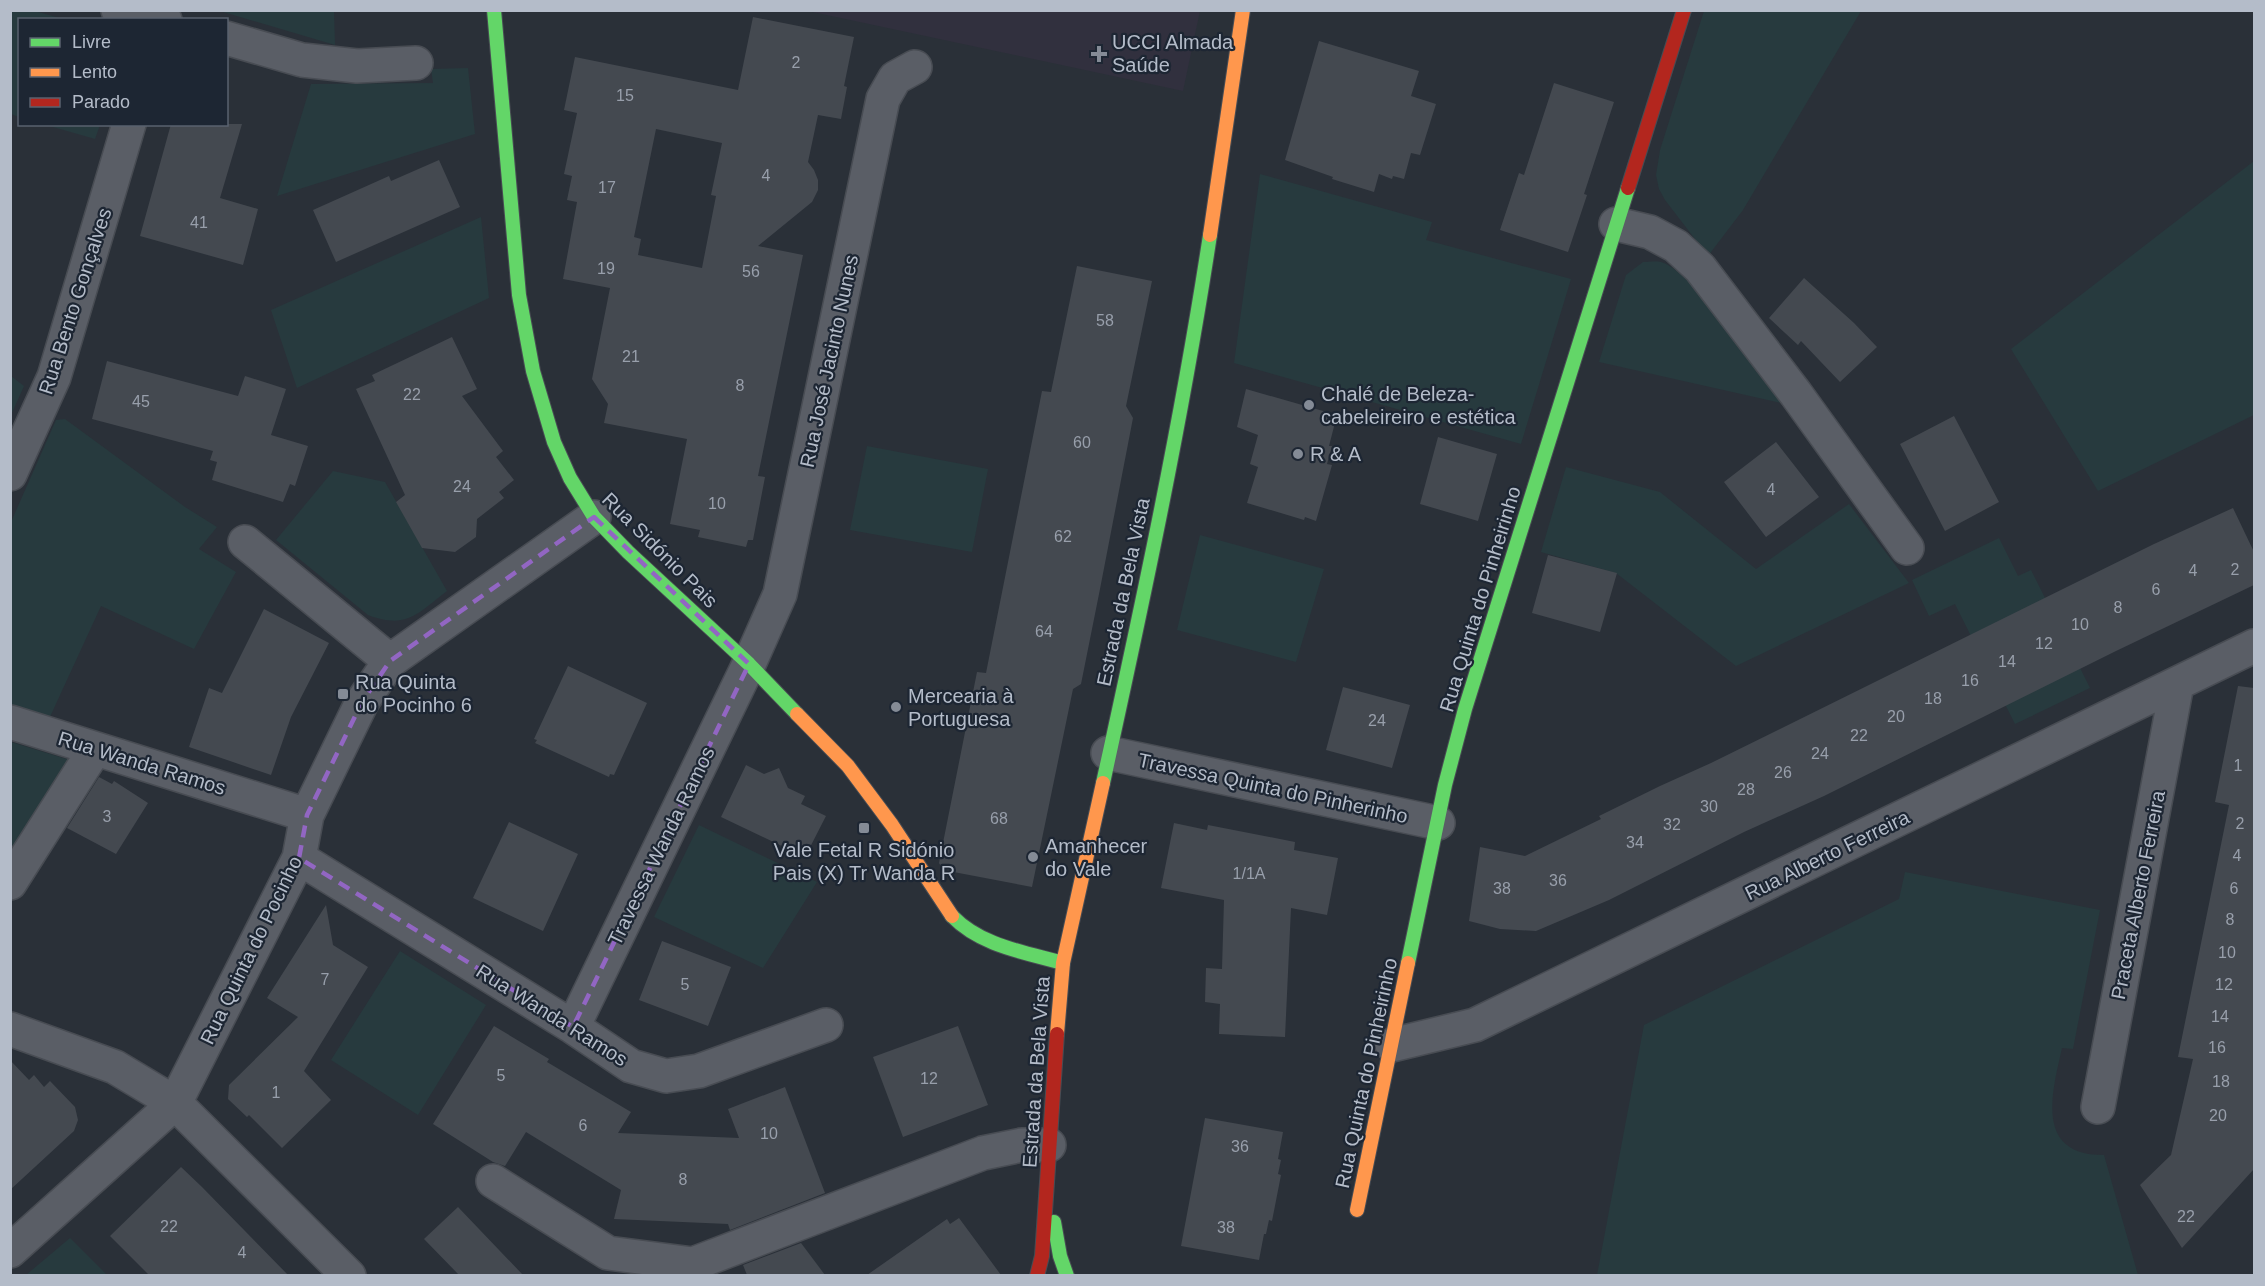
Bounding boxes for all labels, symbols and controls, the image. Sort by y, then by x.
legend [18,18,228,126]
place label: UCCI Almada Saúde [1112,31,1234,76]
text: Livre [72,32,111,52]
marker: UCCI Almada Saúde [1090,45,1108,63]
house number: 2 [792,54,801,71]
text: Lento [72,62,117,82]
house number: 15 [616,87,634,104]
text: Parado [72,92,130,112]
house number: 4 [762,167,771,184]
house number: 17 [598,179,616,196]
street label: Rua Bento Gonçalves [34,205,116,397]
house number: 41 [190,214,208,231]
street label: Rua José Jacinto Nunes [796,253,862,469]
house number: 19 [597,260,615,277]
house number: 56 [742,263,760,280]
house number: 58 [1096,312,1114,329]
house number: 21 [622,348,640,365]
house number: 8 [736,377,745,394]
place label: Chalé de Beleza- cabeleireiro e estética [1321,383,1516,428]
house number: 22 [403,386,421,403]
house number: 45 [132,393,150,410]
marker: Chalé de Beleza- cabeleireiro e estética [1302,398,1316,412]
house number: 60 [1073,434,1091,451]
place label: R & A [1310,443,1362,465]
marker: R & A [1291,447,1305,461]
house number: 24 [453,478,471,495]
house number: 4 [1767,481,1776,498]
street label: Rua Quinta do Pinheirinho [1435,484,1525,714]
street label: Rua Sidónio Pais [598,488,722,612]
house number: 10 [708,495,726,512]
street label: Estrada da Bela Vista [1092,495,1154,688]
house number: 62 [1054,528,1072,545]
house number: 2 [2231,561,2240,578]
house number: 4 [2189,562,2198,579]
house number: 6 [2152,581,2161,598]
house number: 8 [2114,599,2123,616]
house number: 10 [2071,616,2089,633]
house number: 64 [1035,623,1053,640]
house number: 12 [2035,635,2053,652]
house number: 14 [1998,653,2016,670]
place label: Rua Quinta do Pocinho 6 [355,671,472,716]
house number: 16 [1961,672,1979,689]
place label: Mercearia à Portuguesa [908,685,1014,730]
marker: Rua Quinta do Pocinho 6 [336,687,350,701]
house number: 18 [1924,690,1942,707]
marker: Mercearia à Portuguesa [889,700,903,714]
house number: 20 [1887,708,1905,725]
house number: 24 [1368,712,1386,729]
street label: Rua Wanda Ramos [56,727,228,799]
house number: 22 [1850,727,1868,744]
street label: Travessa Wanda Ramos [603,743,719,949]
house number: 24 [1811,745,1829,762]
street label: Travessa Quinta do Pinherinho [1136,749,1410,827]
house number: 1 [2234,757,2243,774]
house number: 26 [1774,764,1792,781]
house number: 28 [1737,781,1755,798]
street label: Praceta Alberto Ferreira [2107,788,2169,1001]
house number: 30 [1700,798,1718,815]
street label: Rua Alberto Ferreira [1741,805,1914,904]
house number: 3 [103,808,112,825]
house number: 68 [990,810,1008,827]
house number: 2 [2236,815,2245,832]
house number: 32 [1663,816,1681,833]
marker: Vale Fetal R Sidónio Pais (X) Tr Wanda R [857,821,871,835]
house number: 34 [1626,834,1644,851]
place label: Amanhecer do Vale [1045,835,1148,880]
place label: Vale Fetal R Sidónio Pais (X) Tr Wanda R [773,839,955,884]
house number: 4 [2233,847,2242,864]
marker: Amanhecer do Vale [1026,850,1040,864]
street label: Rua Quinta do Pocinho [196,852,306,1048]
house number: 1/1A [1233,865,1266,882]
house number: 36 [1549,872,1567,889]
house number: 38 [1493,880,1511,897]
house number: 6 [2230,880,2239,897]
house number: 8 [2226,911,2235,928]
house number: 10 [2218,944,2236,961]
street label: Rua Quinta do Pinheirinho [1331,956,1401,1190]
street label: Rua Wanda Ramos [472,960,632,1070]
house number: 7 [321,971,330,988]
street label: Estrada da Bela Vista [1018,975,1054,1169]
house number: 5 [681,976,690,993]
house number: 12 [2215,976,2233,993]
house number: 14 [2211,1008,2229,1025]
house number: 16 [2208,1039,2226,1056]
house number: 5 [497,1067,506,1084]
house number: 12 [920,1070,938,1087]
house number: 18 [2212,1073,2230,1090]
house number: 1 [272,1084,281,1101]
house number: 20 [2209,1107,2227,1124]
house number: 6 [579,1117,588,1134]
house number: 10 [760,1125,778,1142]
house number: 36 [1231,1138,1249,1155]
house number: 8 [679,1171,688,1188]
house number: 22 [2177,1208,2195,1225]
house number: 22 [160,1218,178,1235]
house number: 38 [1217,1219,1235,1236]
house number: 4 [238,1244,247,1261]

